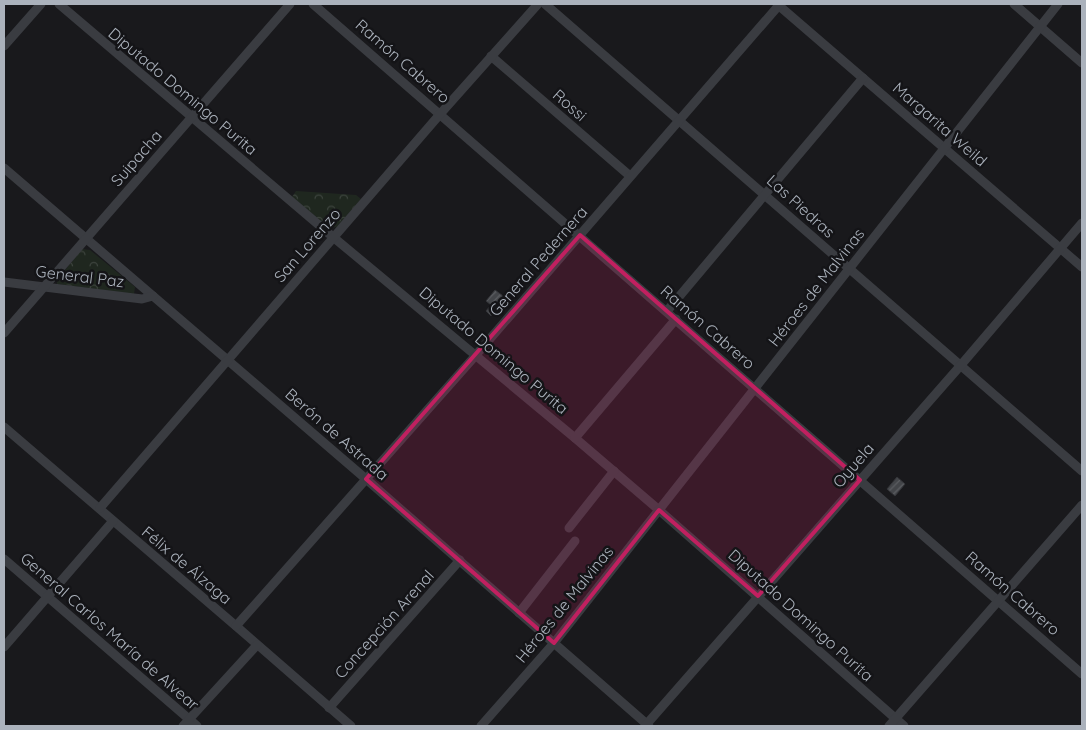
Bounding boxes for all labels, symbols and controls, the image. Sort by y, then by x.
street label: Ramón Cabrero [352,15,454,107]
street label: Diputado Domingo Purita [105,23,261,159]
street label: Margarita Weild [889,78,991,170]
street label: Rossi [549,85,591,125]
street label: Suipacha [106,126,166,190]
street label: Las Piedras [763,170,839,242]
street label: General Pedernera [485,202,591,320]
street label: San Lorenzo [269,204,345,286]
street label: Héroes de Malvinas [764,224,868,350]
street label: General Paz [35,261,125,291]
street label: Ramón Cabrero [657,281,759,373]
street label: Diputado Domingo Purita [416,282,572,418]
street label: Berón de Astrada [281,384,393,484]
street label: Oyuela [828,438,878,492]
street label: Félix de Álzaga [138,522,236,608]
street label: Héroes de Malvinas [511,542,617,666]
street label: Diputado Domingo Purita [724,545,878,685]
street label: Ramón Cabrero [962,547,1064,639]
street label: General Carlos María de Alvear [17,548,203,714]
street label: Concepción Arenal [330,566,438,682]

